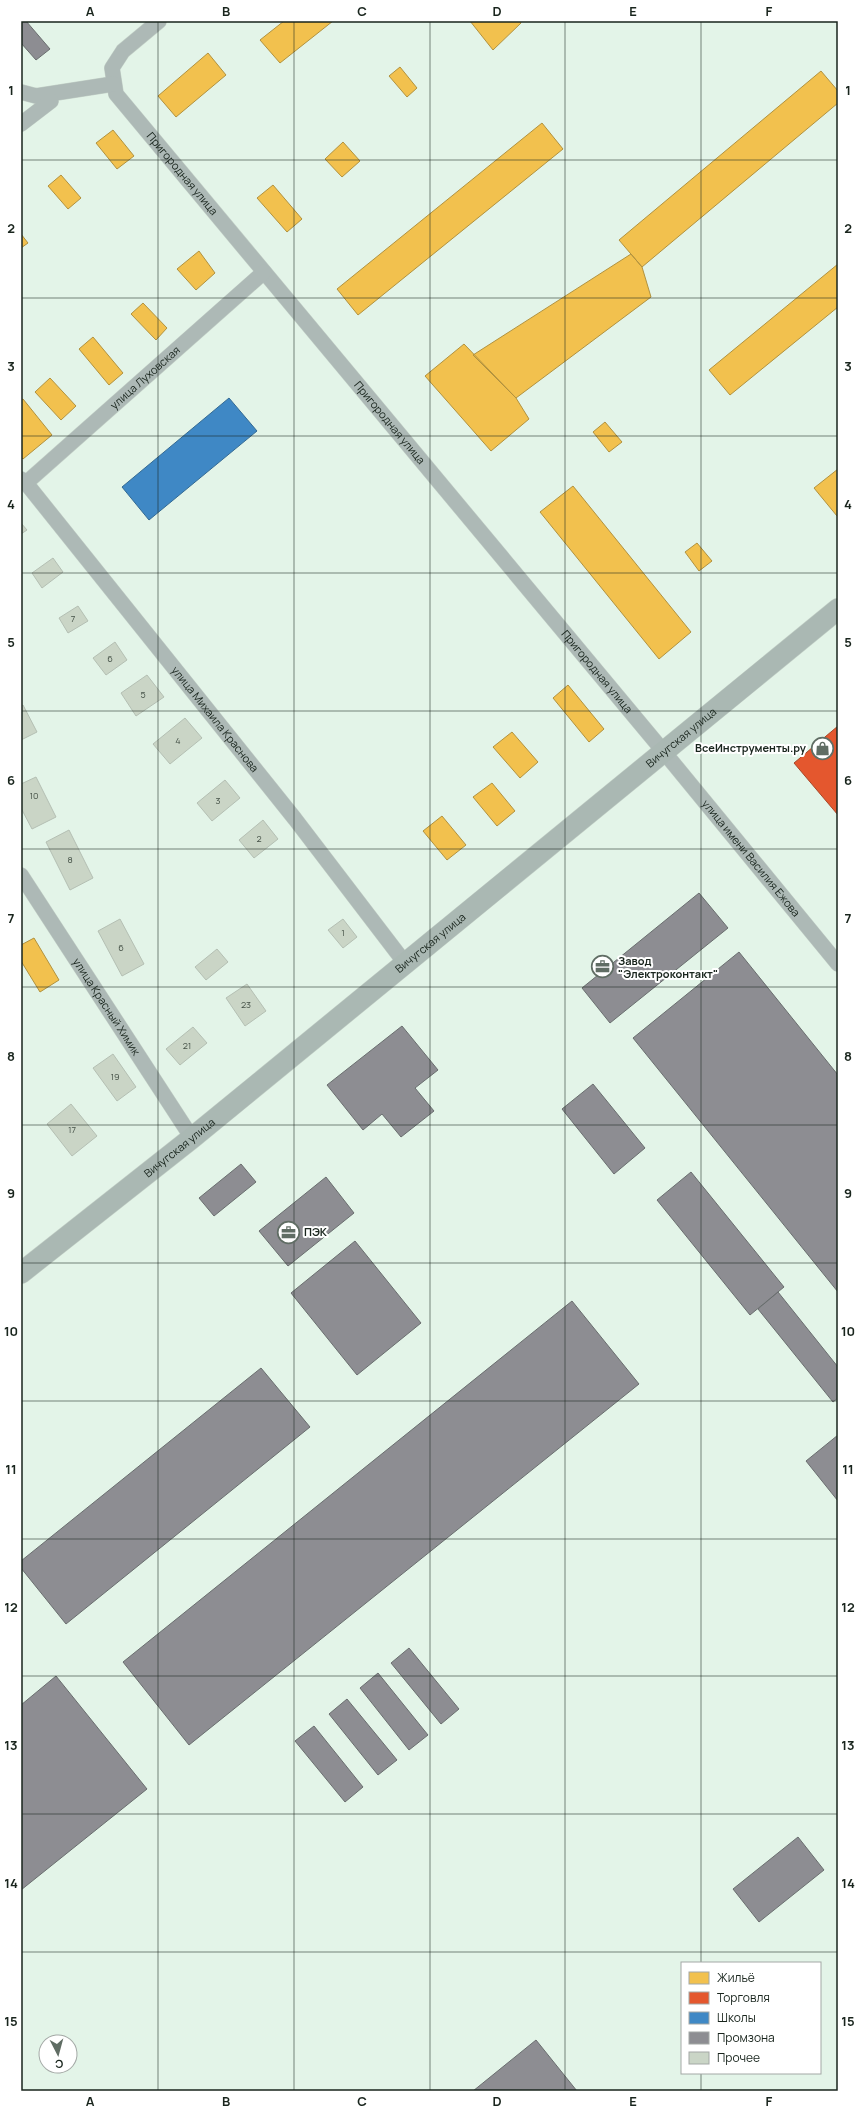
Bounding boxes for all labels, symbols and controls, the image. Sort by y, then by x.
text: A [86,2,95,20]
text: B [222,2,230,20]
text: C [357,2,367,20]
text: D [492,2,502,20]
text: E [629,2,637,20]
text: F [766,2,773,20]
text: 1 [8,81,14,99]
text: 1 [845,81,851,99]
street label: Пригородная улица [144,129,222,218]
text: 2 [7,219,15,237]
text: 2 [844,219,852,237]
street label: улица Луховская [107,342,183,412]
text: 3 [7,357,15,375]
text: 3 [844,357,852,375]
street label: Пригородная улица [351,378,429,467]
text: 4 [7,495,15,513]
text: 4 [844,495,852,513]
house number: 7 [71,612,76,625]
street label: Пригородная улица [558,627,636,716]
text: 5 [7,633,15,651]
text: 5 [844,633,852,651]
house number: 6 [107,652,113,665]
street label: улица Михаила Краснова [168,663,263,775]
house number: 5 [140,688,146,701]
street label: Вичугская улица [642,704,719,770]
house number: 4 [175,734,181,747]
shop icon: ВсеИнструменты.ру [809,735,835,761]
place label: ВсеИнструменты.ру [695,740,807,755]
text: 6 [7,771,15,789]
text: 6 [844,771,852,789]
house number: 10 [30,789,39,802]
house number: 3 [216,794,221,807]
street label: улица имени Василия Ежова [699,796,804,919]
house number: 2 [256,832,262,845]
house number: 8 [67,853,73,866]
text: 7 [8,909,15,927]
street label: Вичугская улица [392,909,468,976]
text: 7 [845,909,852,927]
house number: 1 [341,926,345,939]
house number: 6 [118,941,124,954]
place label: Завод "Электроконтакт" [618,953,718,981]
office icon: Завод "Электроконтакт" [590,954,616,980]
street label: улица Красный Химик [70,955,144,1058]
house number: 23 [241,998,251,1011]
house number: 21 [183,1039,191,1052]
text: 8 [7,1047,15,1065]
text: 8 [844,1047,852,1065]
house number: 19 [110,1070,120,1083]
street label: Вичугская улица [140,1114,218,1180]
house number: 17 [68,1123,76,1136]
text: 9 [7,1184,15,1202]
text: 9 [844,1184,852,1202]
office icon: ПЭК [276,1219,302,1245]
place label: ПЭК [304,1224,328,1239]
text: 10 [4,1322,18,1340]
text: 10 [841,1322,855,1340]
text: 11 [5,1460,17,1478]
text: 11 [842,1460,854,1478]
text: 12 [4,1598,18,1616]
text: 12 [841,1598,855,1616]
text: 13 [4,1736,18,1754]
text: 13 [841,1736,855,1754]
text: 14 [4,1874,18,1892]
text: 14 [841,1874,855,1892]
legend [681,1962,821,2074]
text: Жильё [717,1969,755,1986]
text: Торговля [717,1989,770,2006]
text: Школы [717,2009,756,2026]
text: 15 [4,2012,18,2030]
text: 15 [841,2012,855,2030]
text: Промзона [717,2029,775,2046]
north arrow [38,2034,78,2074]
text: Прочее [717,2049,760,2066]
text: С [54,2057,64,2072]
text: A [86,2092,95,2110]
text: B [222,2092,230,2110]
text: C [357,2092,367,2110]
text: D [492,2092,502,2110]
text: E [629,2092,637,2110]
text: F [766,2092,773,2110]

